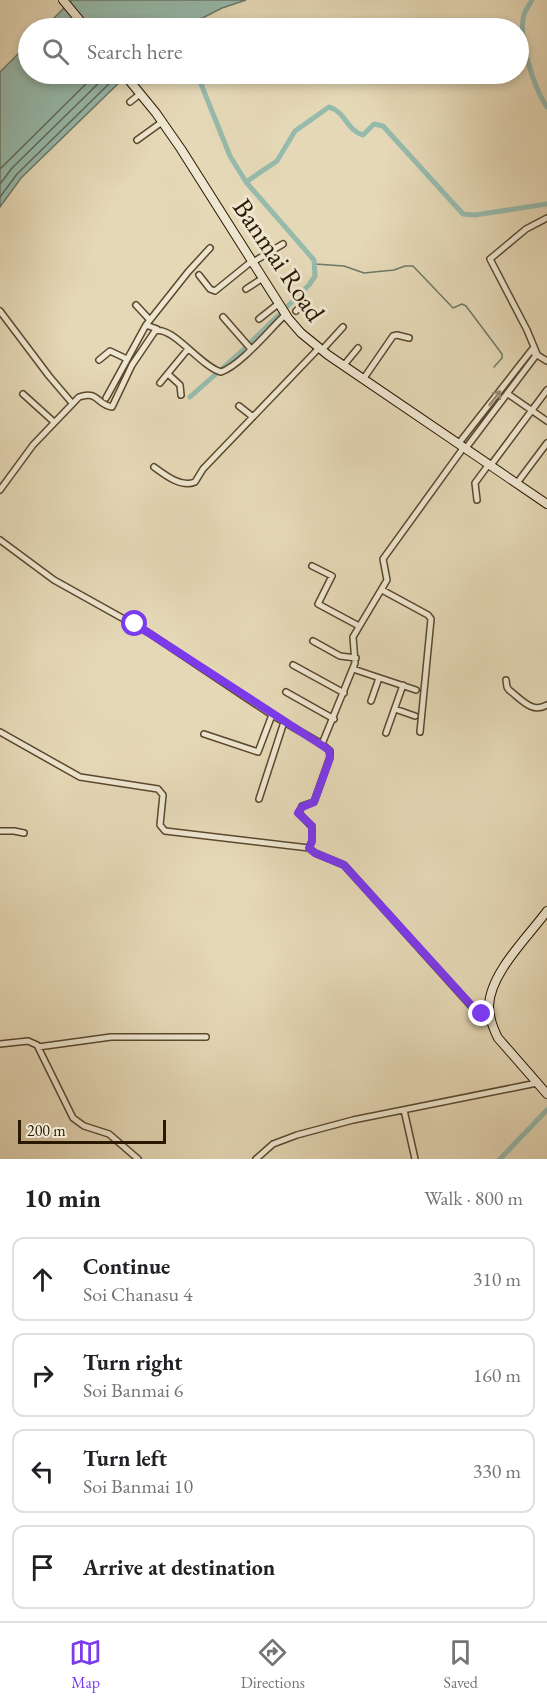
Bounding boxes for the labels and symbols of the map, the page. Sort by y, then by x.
street label: Banmai Road [225,191,334,328]
one-way arrow [489,390,502,406]
route start [121,610,147,636]
route end [468,1000,494,1026]
scale bar [18,1117,166,1144]

